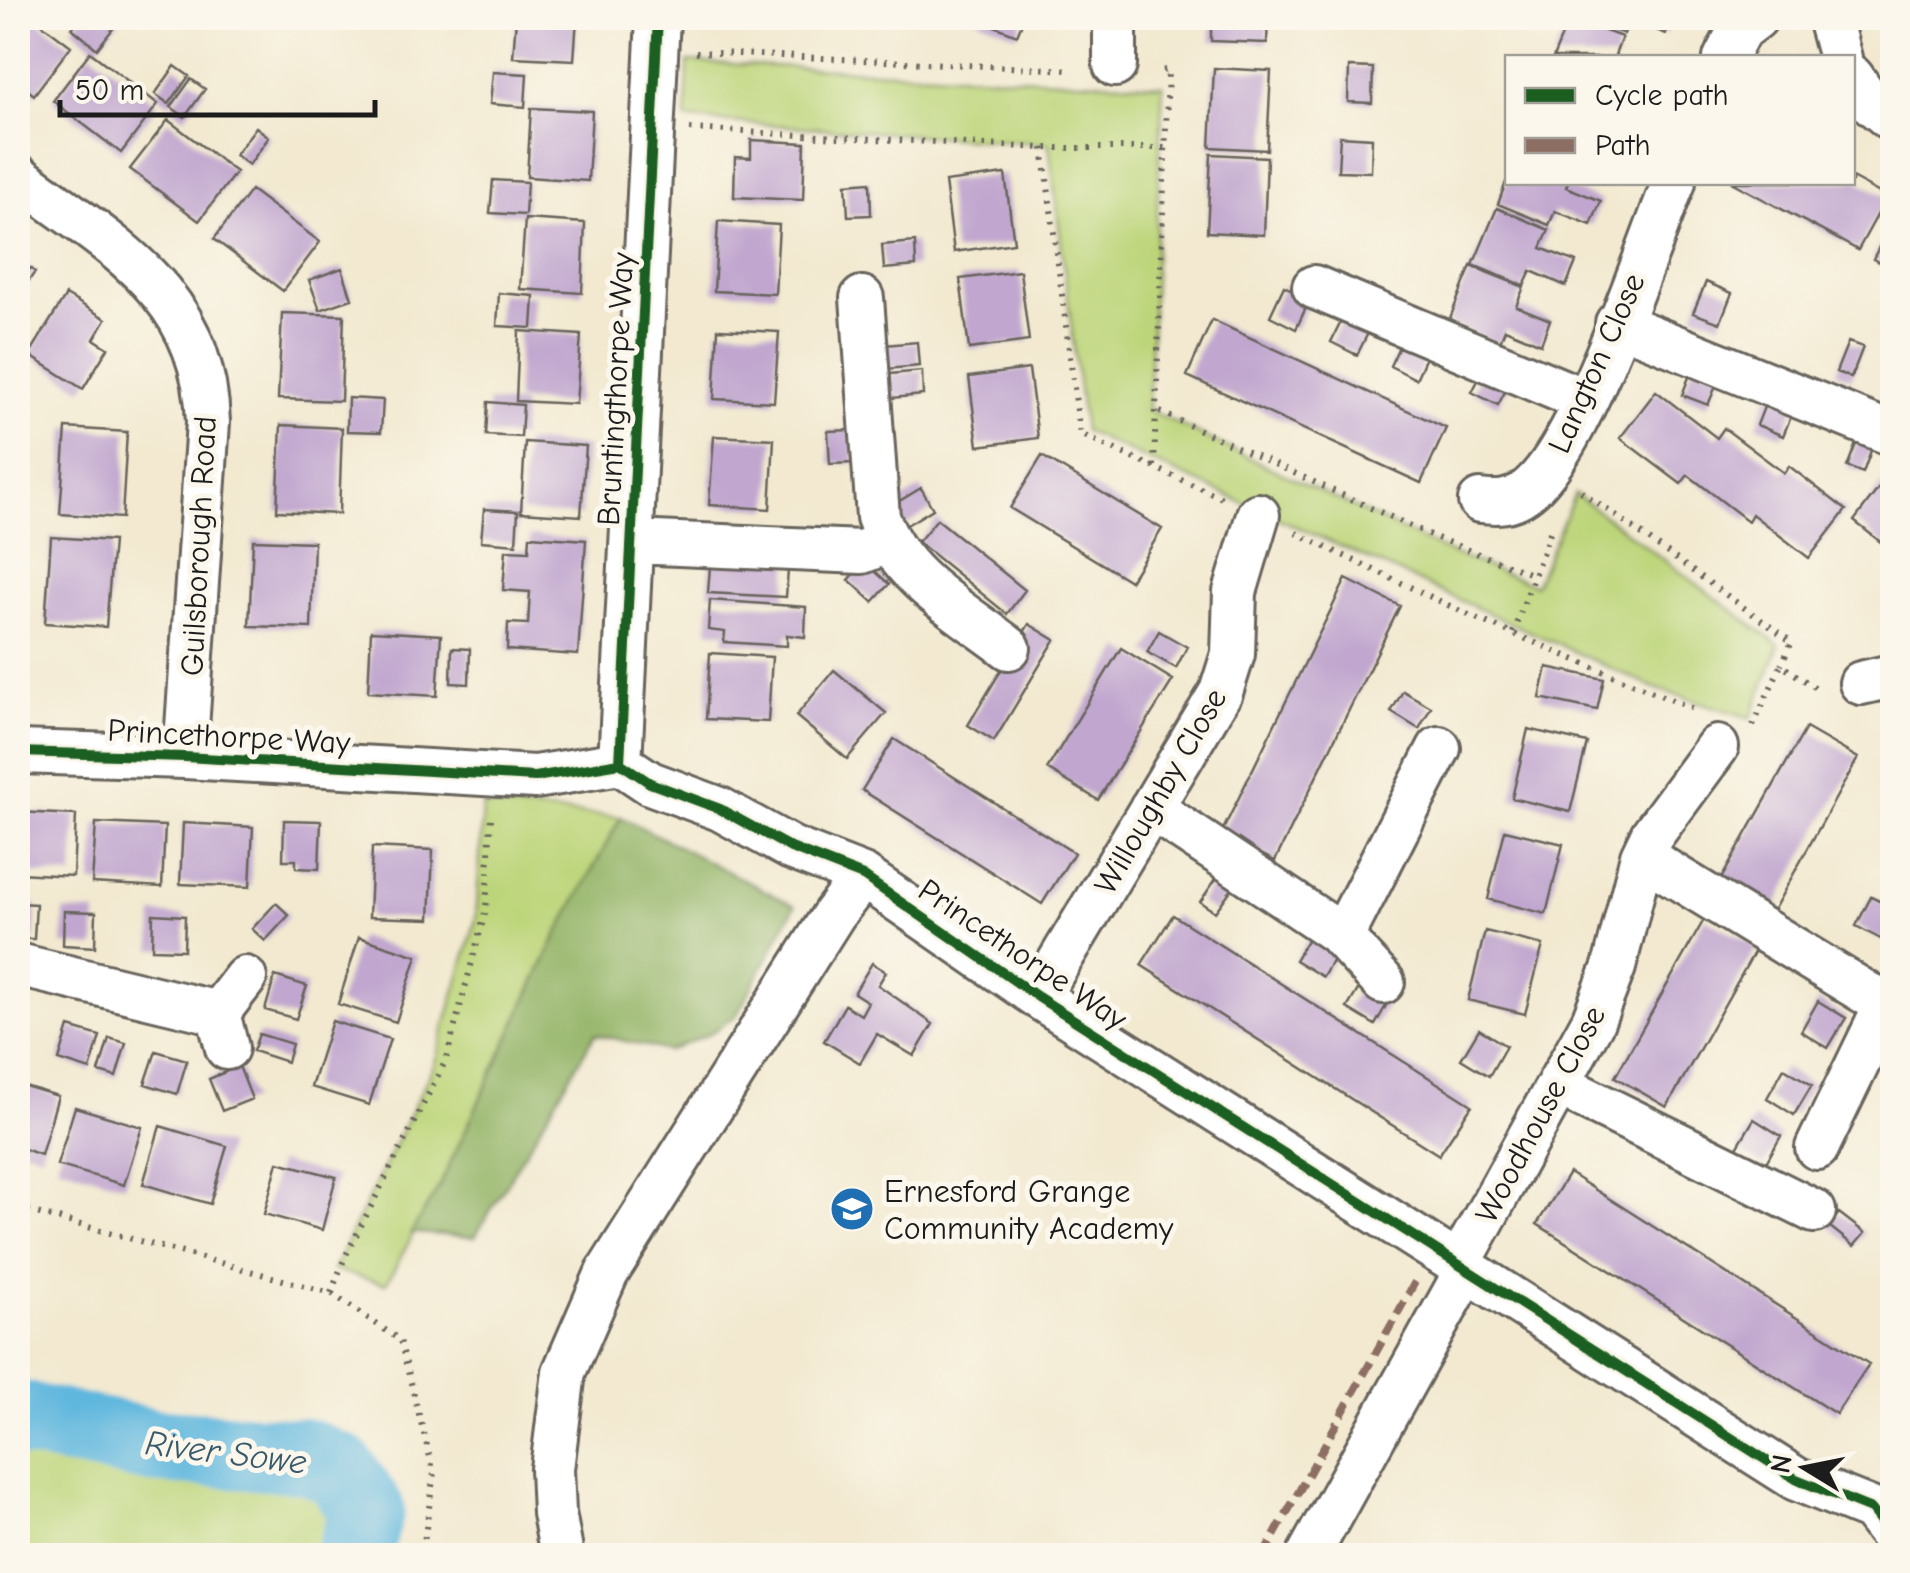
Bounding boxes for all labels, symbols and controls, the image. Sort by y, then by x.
scale bar [60,55,375,117]
legend [1505,55,1855,185]
text: 50 m [75,73,144,108]
text: Cycle path [1595,78,1729,113]
text: Path [1595,128,1651,163]
street label: Bruntingthorpe Way [590,251,641,527]
street label: Langton Close [1540,268,1653,459]
street label: Guilsborough Road [173,415,224,677]
street label: Willoughby Close [1087,682,1234,901]
street label: Princethorpe Way [107,712,352,761]
street label: Princethorpe Way [912,871,1134,1038]
street label: Woodhouse Close [1468,999,1613,1229]
place label: Ernesford Grange Community Academy [884,1173,1174,1247]
school or university icon: Ernesford Grange Community Academy [829,1186,875,1232]
north arrow [1755,1418,1855,1518]
water label: River Sowe [143,1422,309,1483]
text: N [1764,1452,1799,1476]

